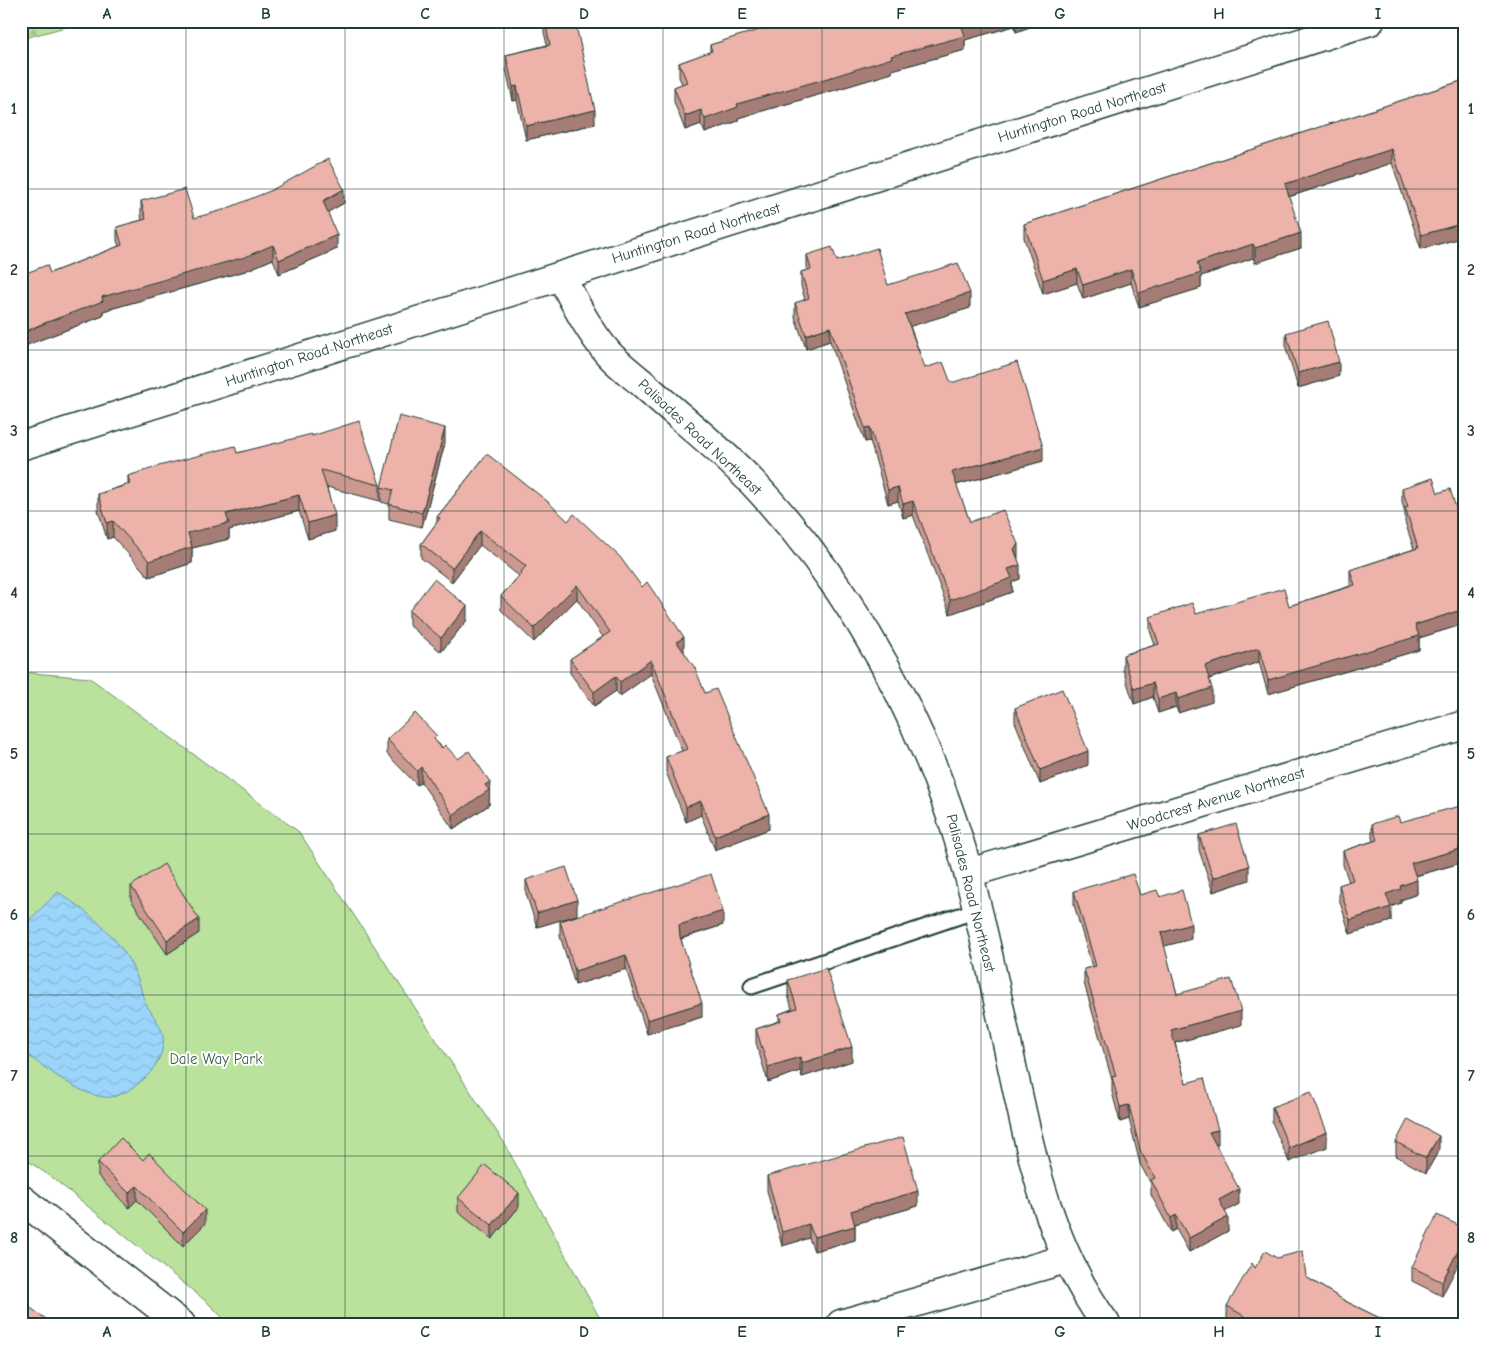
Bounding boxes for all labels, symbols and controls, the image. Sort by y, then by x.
text: A [103,5,112,23]
text: B [261,5,271,23]
text: C [420,5,430,23]
text: D [579,5,589,23]
text: E [737,5,747,23]
text: F [896,5,906,23]
text: G [1054,5,1066,23]
text: H [1213,5,1225,23]
text: I [1375,5,1381,23]
street label: Huntington Road Northeast [996,78,1169,146]
text: 1 [11,100,17,118]
text: 1 [1468,100,1474,118]
street label: Huntington Road Northeast [610,199,783,267]
text: 2 [10,261,18,279]
text: 2 [1467,261,1475,279]
street label: Huntington Road Northeast [223,319,396,391]
street label: Palisades Road Northeast [635,375,766,499]
text: 3 [10,422,18,440]
text: 3 [1467,422,1475,440]
text: 4 [10,584,18,602]
text: 4 [1467,584,1475,602]
text: 5 [10,745,18,763]
text: 5 [1467,745,1475,763]
street label: Woodcrest Avenue Northeast [1125,763,1308,835]
street label: Palisades Road Northeast [943,812,1000,975]
text: 6 [10,906,18,924]
text: 6 [1467,906,1475,924]
park label: Dale Way Park [169,1050,263,1068]
text: 7 [10,1067,18,1085]
text: 7 [1467,1067,1475,1085]
text: 8 [10,1229,18,1247]
text: 8 [1467,1229,1475,1247]
text: A [103,1323,112,1341]
text: B [261,1323,271,1341]
text: C [420,1323,430,1341]
text: D [579,1323,589,1341]
text: E [737,1323,747,1341]
text: F [896,1323,906,1341]
text: G [1054,1323,1066,1341]
text: H [1213,1323,1225,1341]
text: I [1375,1323,1381,1341]

